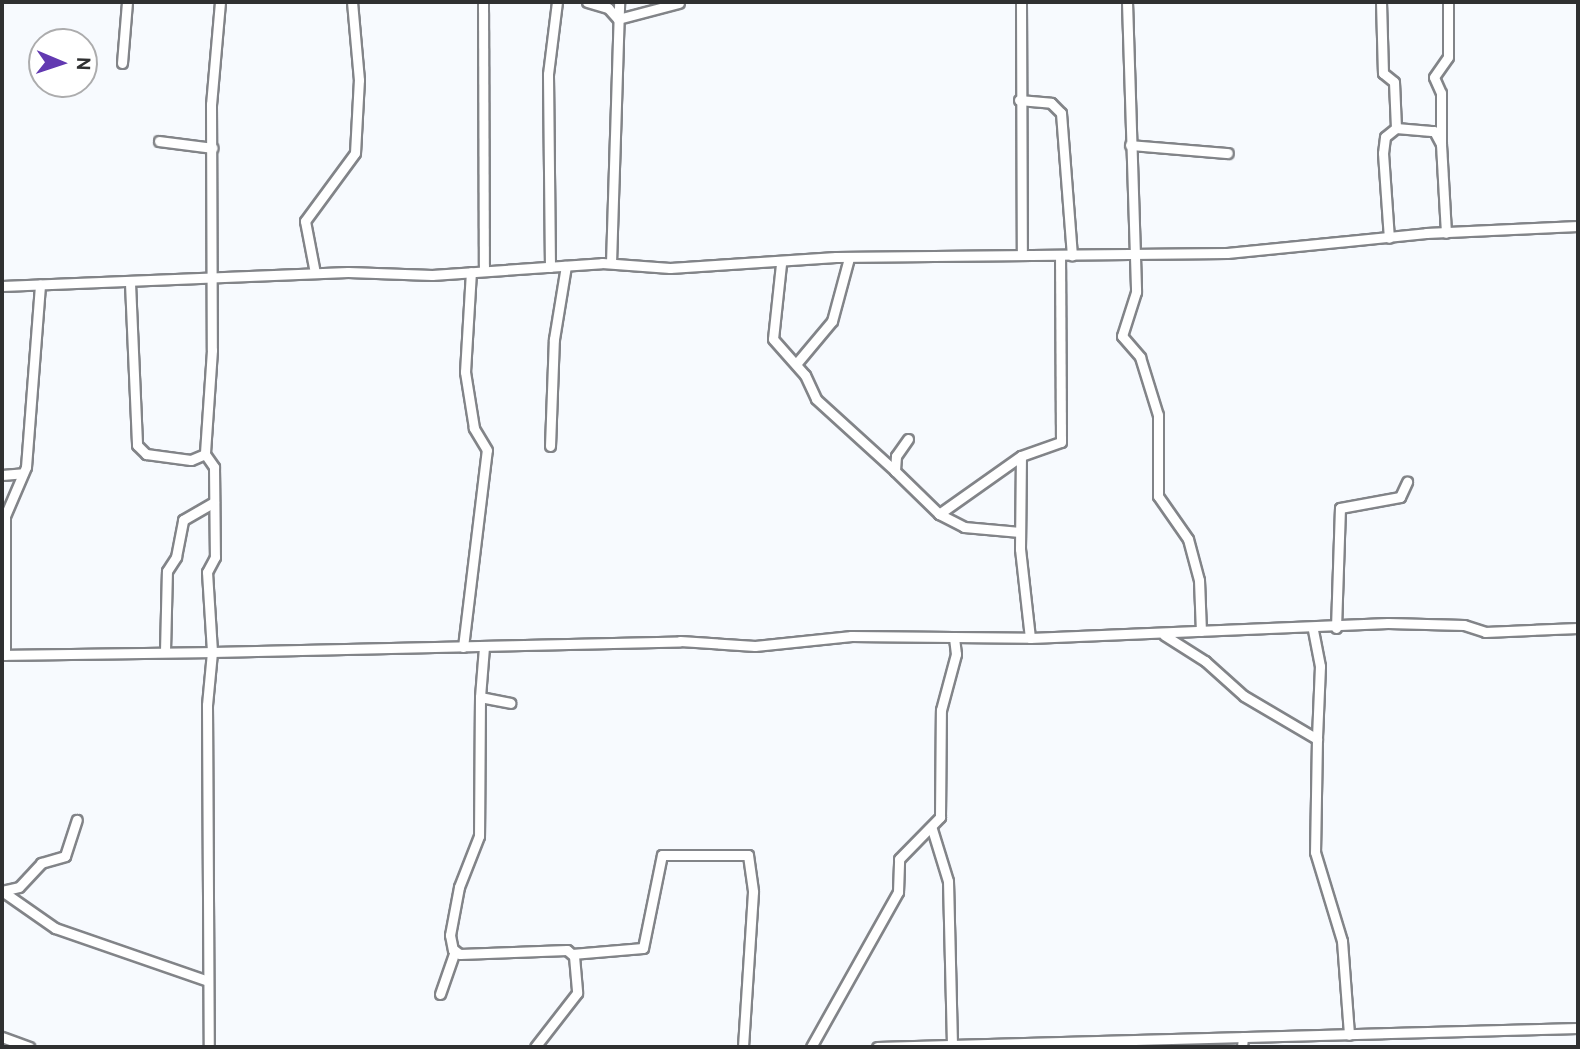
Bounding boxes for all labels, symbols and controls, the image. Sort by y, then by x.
north arrow [28,28,98,98]
text: N [70,56,94,71]

